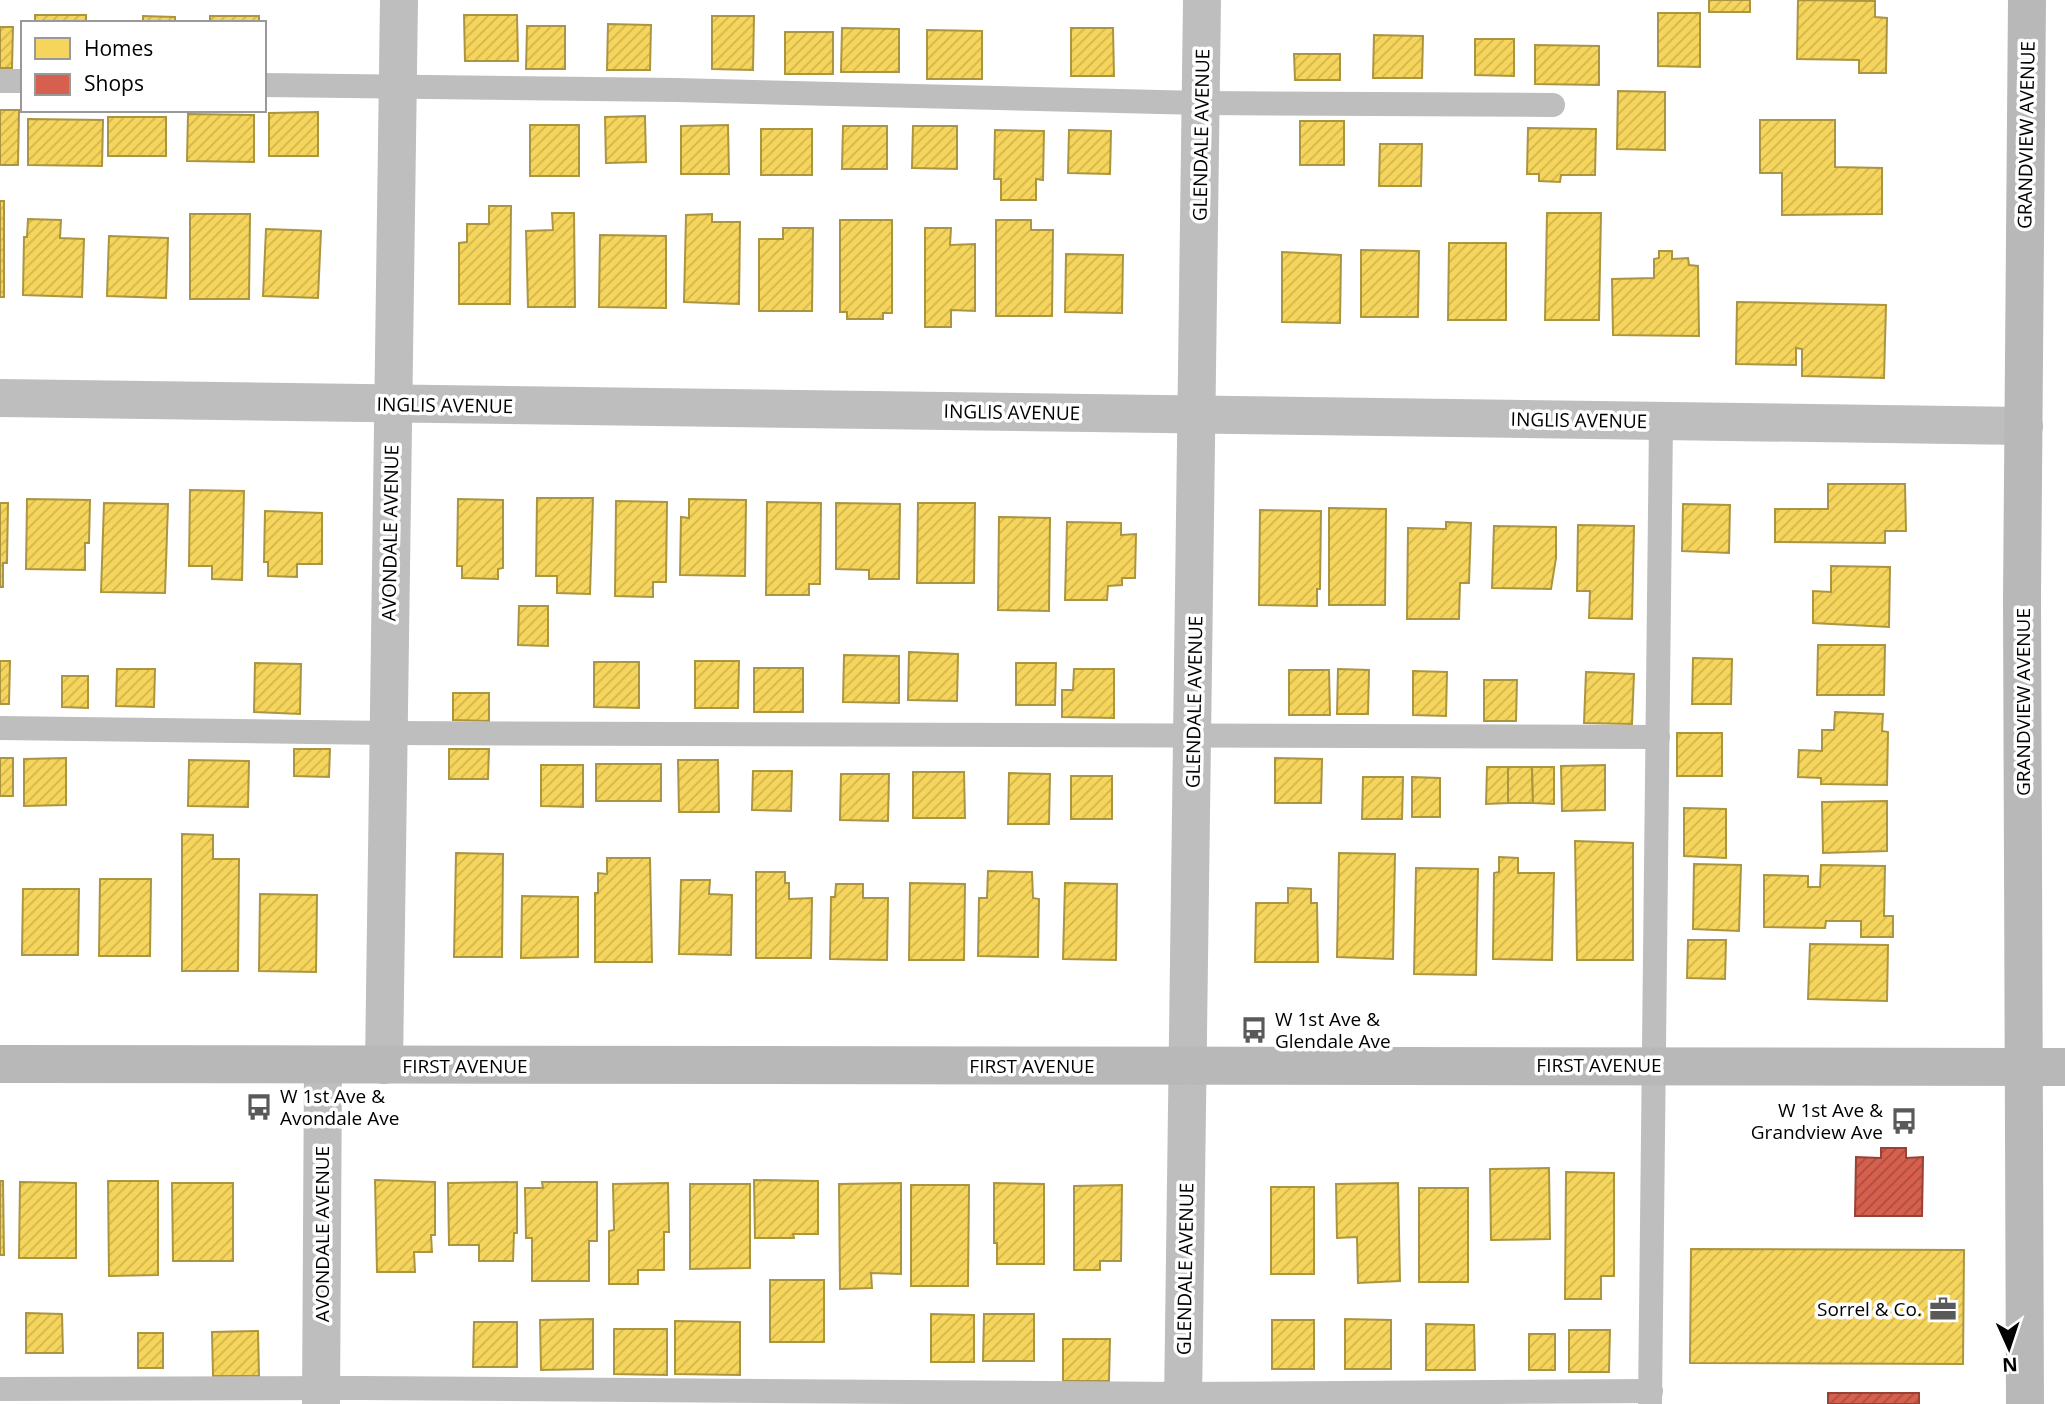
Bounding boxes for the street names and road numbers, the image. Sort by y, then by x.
street label: GRANDVIEW AVENUE [2011,41,2041,229]
street label: GLENDALE AVENUE [1186,49,1216,221]
street label: INGLIS AVENUE [376,391,514,419]
street label: INGLIS AVENUE [943,398,1081,426]
street label: INGLIS AVENUE [1510,406,1648,434]
street label: AVONDALE AVENUE [375,445,405,621]
street label: GRANDVIEW AVENUE [2010,608,2036,796]
street label: GLENDALE AVENUE [1179,616,1209,788]
street label: FIRST AVENUE [1536,1052,1662,1078]
street label: FIRST AVENUE [402,1053,528,1079]
street label: FIRST AVENUE [969,1053,1095,1079]
street label: AVONDALE AVENUE [309,1146,335,1322]
street label: GLENDALE AVENUE [1170,1183,1200,1355]

